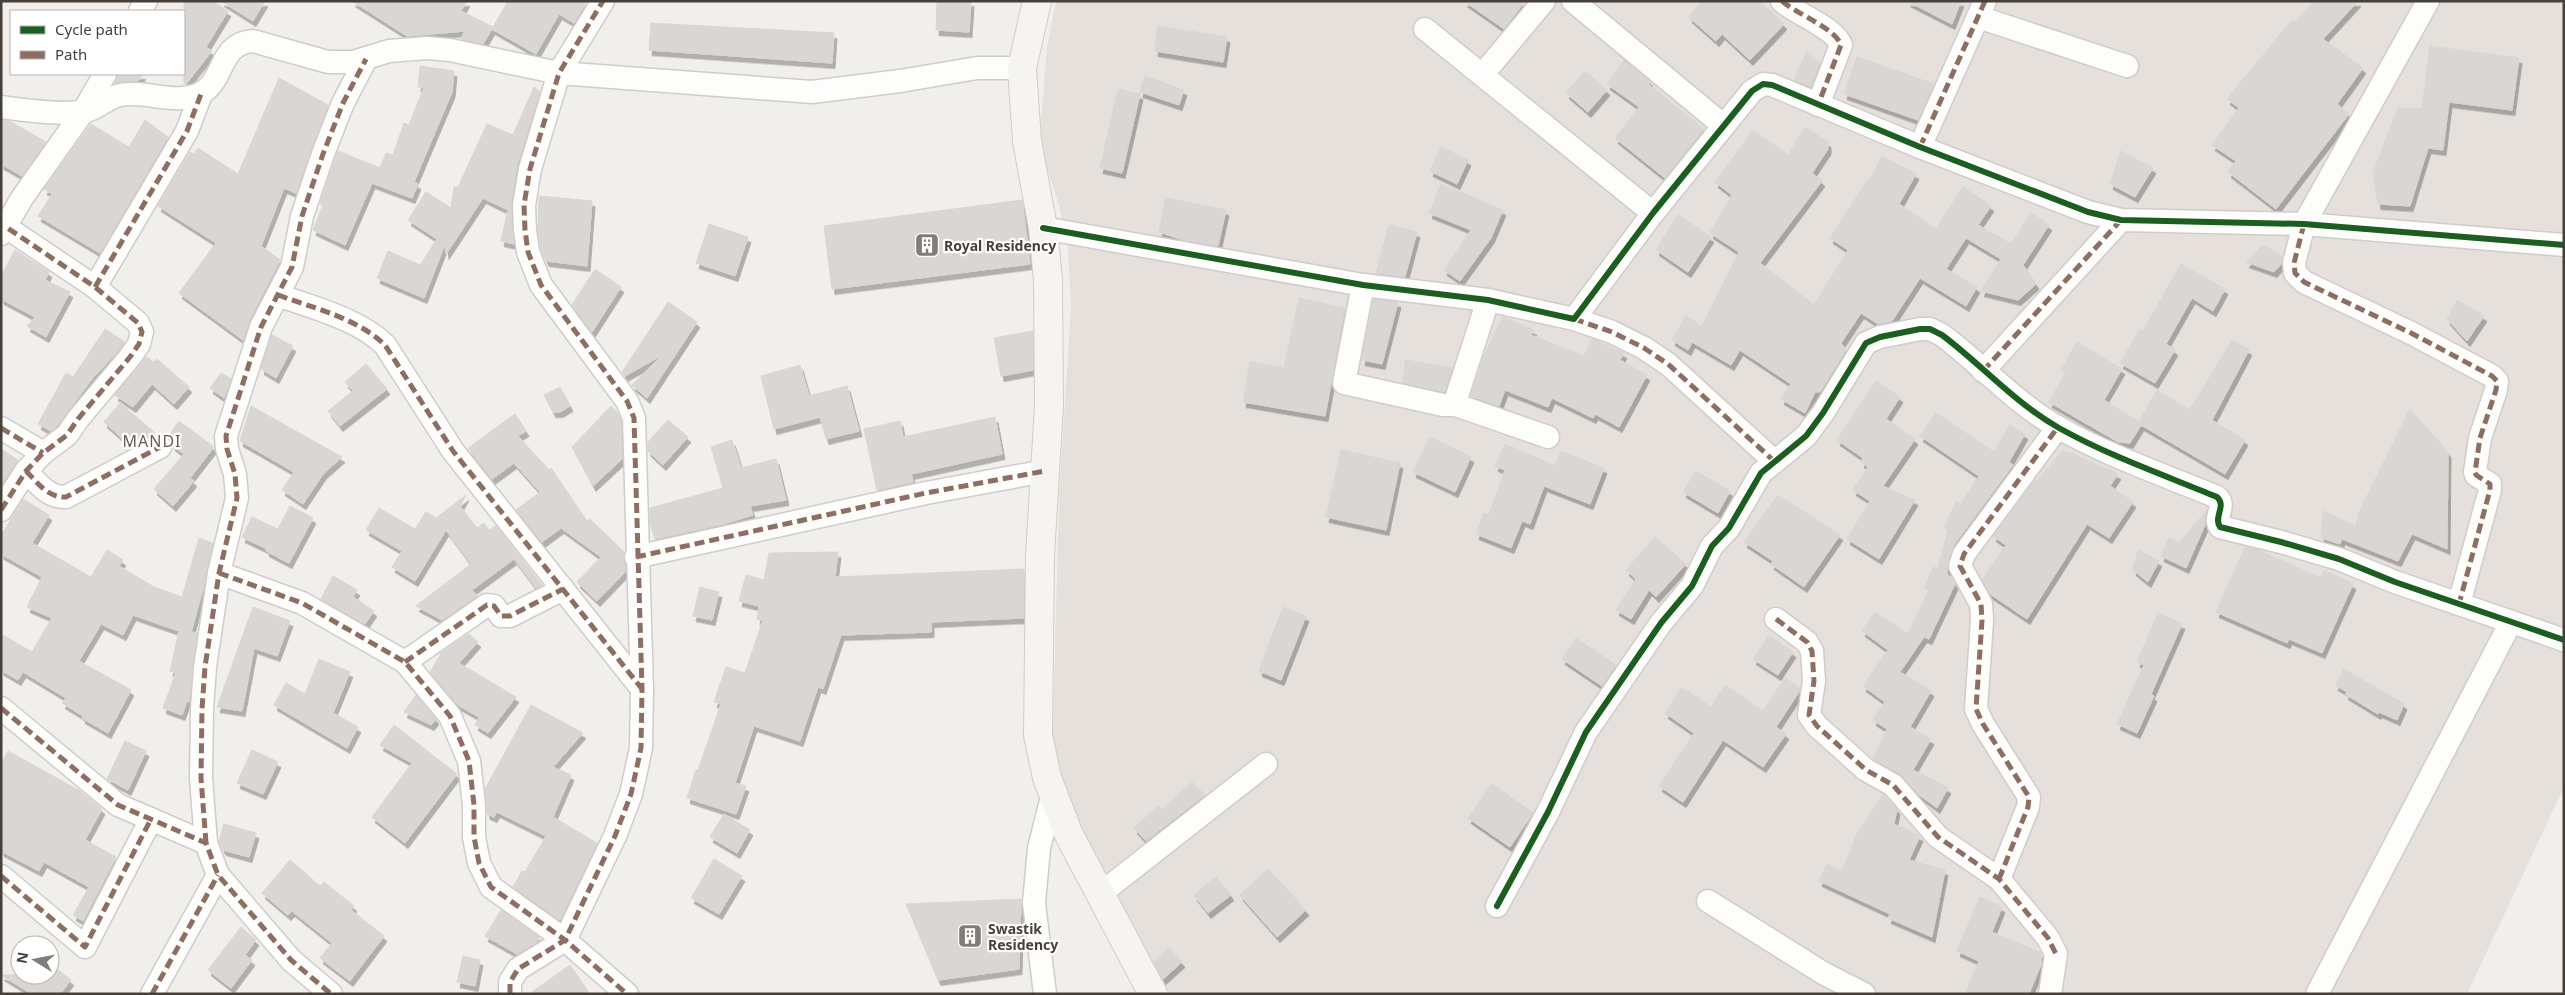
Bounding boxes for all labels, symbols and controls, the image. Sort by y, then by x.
legend [10,10,185,75]
text: Cycle path [55,19,128,39]
text: Path [55,44,87,64]
building icon: Royal Residency [914,232,940,258]
place label: Royal Residency [944,236,1056,255]
district label: MANDI [122,430,182,452]
place label: Swastik Residency [988,919,1058,954]
building icon: Swastik Residency [957,923,983,949]
north arrow [10,935,60,985]
text: N [11,950,32,965]

